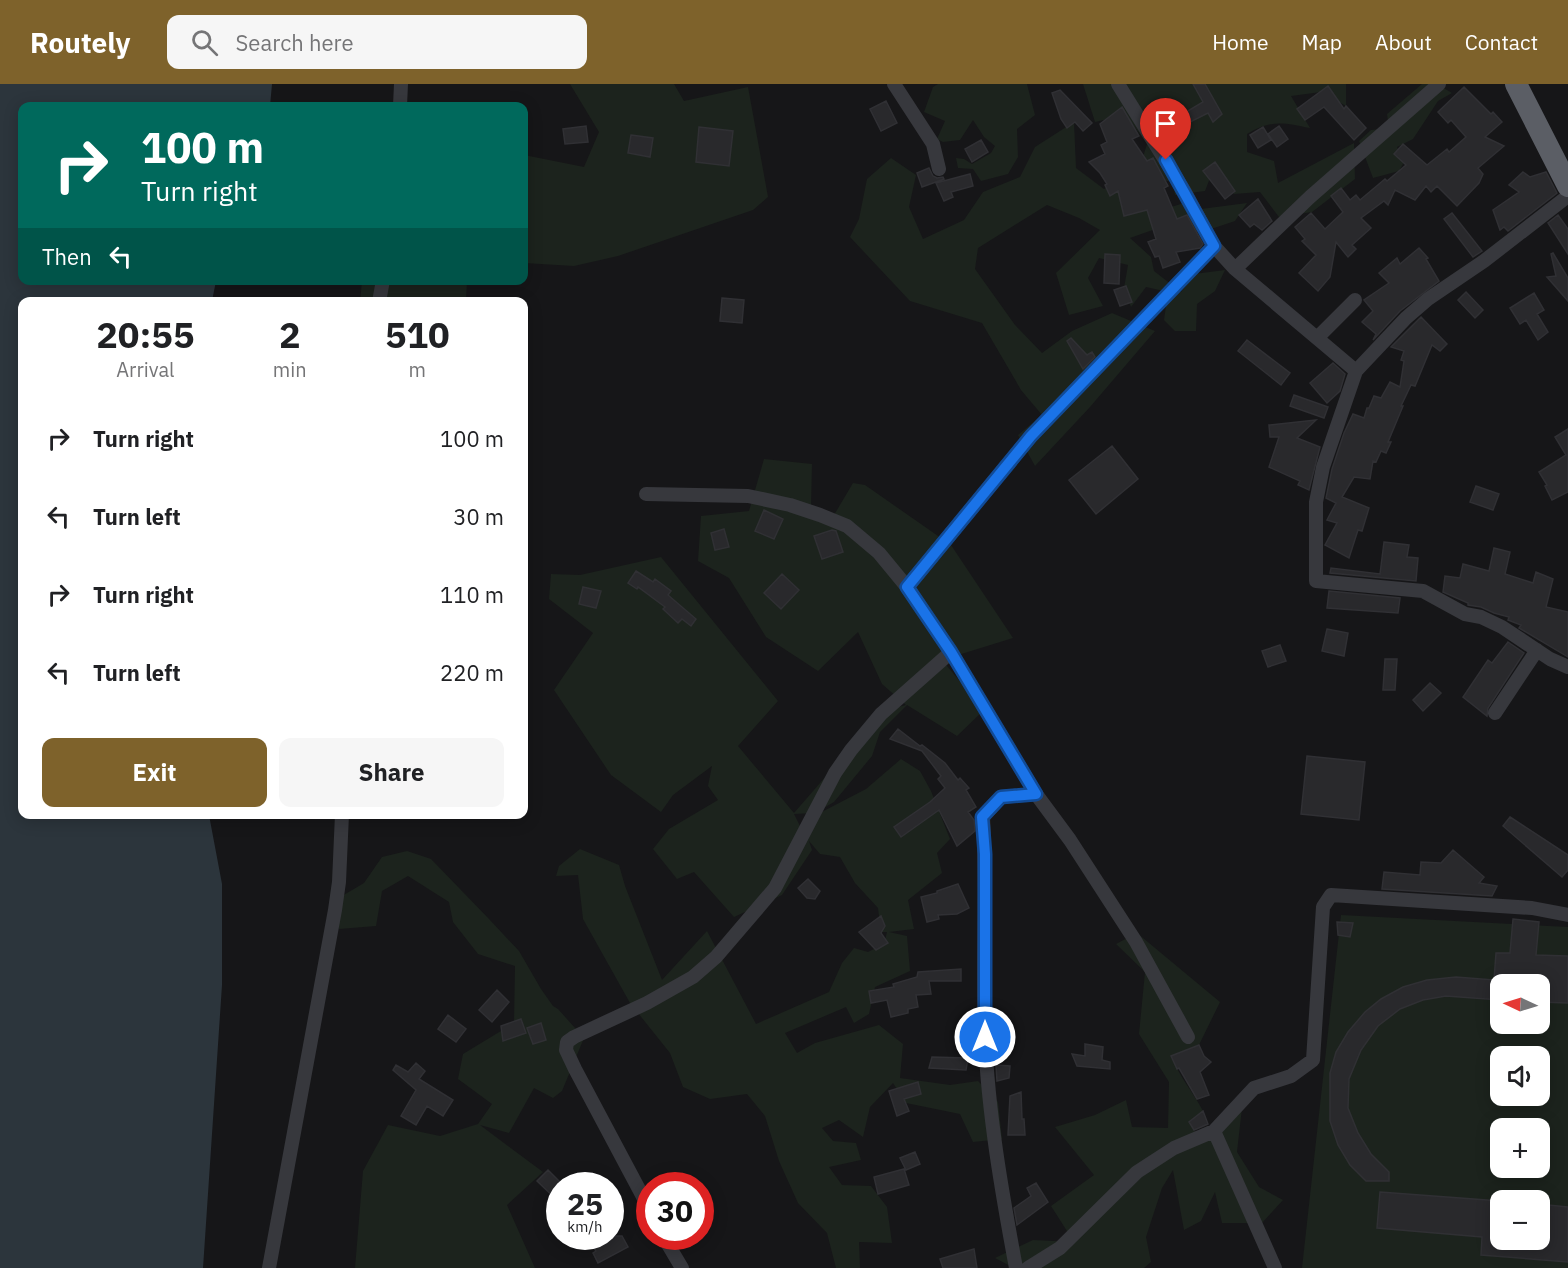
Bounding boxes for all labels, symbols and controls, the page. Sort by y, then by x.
search box [167,15,587,69]
text: Routely [30,24,131,61]
icon: search [188,26,221,59]
text: Search here [236,28,354,57]
text: Home [1212,28,1269,56]
text: Map [1302,28,1342,56]
text: About [1375,28,1432,56]
text: Contact [1465,28,1538,56]
pin [1140,98,1191,160]
icon: arrive [1149,107,1182,140]
text: 100 m [141,120,264,175]
icon: right [42,126,120,204]
text: Turn right [141,173,258,208]
icon: left [104,240,137,273]
text: Then [42,242,92,271]
text: 20:55 [96,311,195,358]
text: 2 [279,311,301,358]
text: 510 [385,311,450,358]
text: Arrival [116,356,175,383]
text: min [273,356,307,383]
text: m [409,356,426,383]
icon: right [42,422,75,455]
text: Turn right [93,424,194,453]
text: 100 m [440,424,504,453]
icon: left [42,500,75,533]
text: Turn left [93,502,181,531]
text: 30 m [453,502,504,531]
icon: right [42,578,75,611]
text: Turn right [93,580,194,609]
text: 110 m [440,580,504,609]
icon: left [42,656,75,689]
text: Turn left [93,658,181,687]
text: 220 m [440,658,504,687]
button: Exit [42,738,267,807]
button: Share [279,738,504,807]
north arrow [1490,974,1550,1034]
map controls [1490,974,1550,1250]
position arrow [953,1005,1017,1069]
button: sound [1490,1046,1550,1106]
button: + [1490,1118,1550,1178]
speed limit sign: 30 [636,1172,714,1250]
text: 25 [567,1184,603,1223]
button: − [1490,1190,1550,1250]
text: km/h [567,1217,603,1236]

